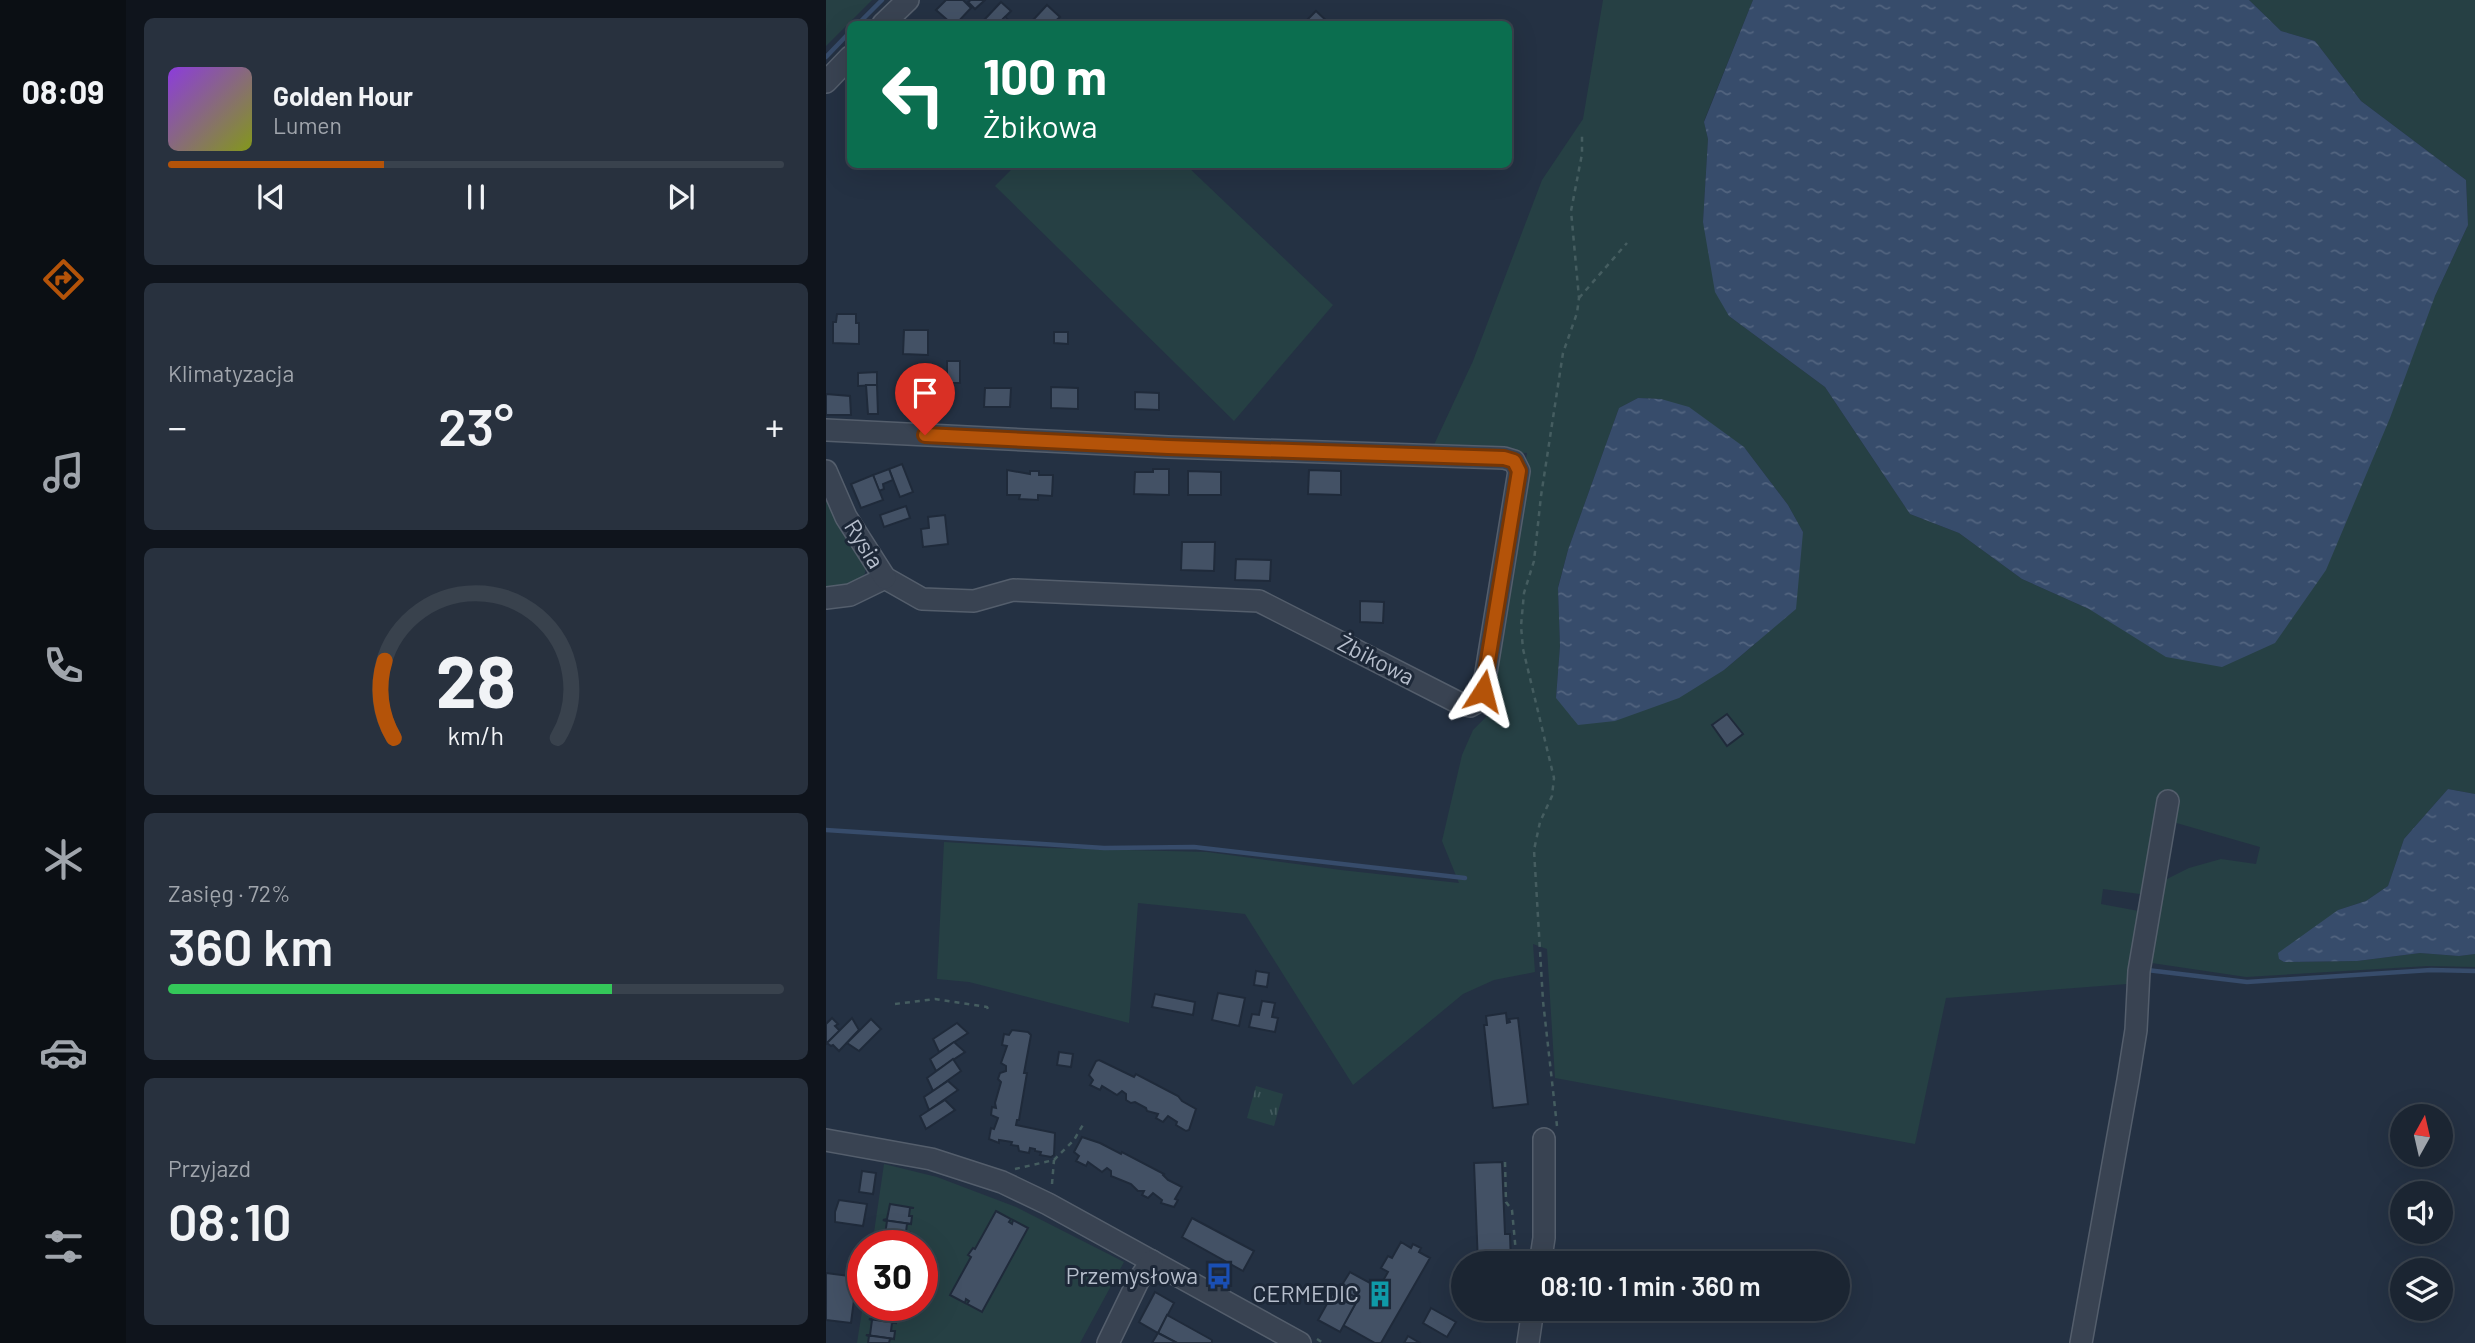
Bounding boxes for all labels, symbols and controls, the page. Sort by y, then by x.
text: 100 m [983,46,1107,105]
icon: left [868,49,959,140]
text: 08:09 [22,72,104,110]
text: Golden Hour [273,80,413,111]
text: Żbikowa [983,106,1098,144]
text: Lumen [273,111,342,139]
icon: previous [252,178,290,216]
icon: pause [457,178,495,216]
icon: next [662,178,700,216]
icon: directions [39,255,88,304]
text: Klimatyzacja [168,359,294,387]
pin [895,363,955,435]
icon: arrive [906,374,944,412]
text: 23° [438,394,514,456]
text: − [168,403,187,449]
text: + [765,403,784,449]
icon: music [39,448,88,497]
street label: Rysia [839,514,891,573]
street label: Żbikowa [1333,628,1419,690]
text: 28 [436,635,516,723]
icon: phone [39,641,88,690]
position arrow [1446,654,1520,728]
text: km/h [448,719,504,749]
icon: climate [39,835,88,884]
text: Zasięg · 72% [168,879,291,907]
text: 360 km [168,914,333,976]
icon: car [39,1028,88,1077]
north arrow [2390,1104,2454,1167]
map controls [2390,1104,2453,1321]
text: Przyjazd [168,1154,251,1182]
button: sound [2390,1181,2453,1244]
text: 08:10 [168,1189,292,1251]
icon: filters [39,1222,88,1271]
speed limit sign: 30 [847,1230,938,1321]
button: layers [2390,1258,2453,1321]
place label: Przemysłowa [1066,1261,1198,1289]
bus stop icon: Przemysłowa [1204,1261,1234,1291]
text: 08:10 · 1 min · 360 m [1540,1270,1761,1301]
place label: CERMEDIC [1253,1279,1359,1307]
building icon: CERMEDIC [1365,1279,1395,1309]

